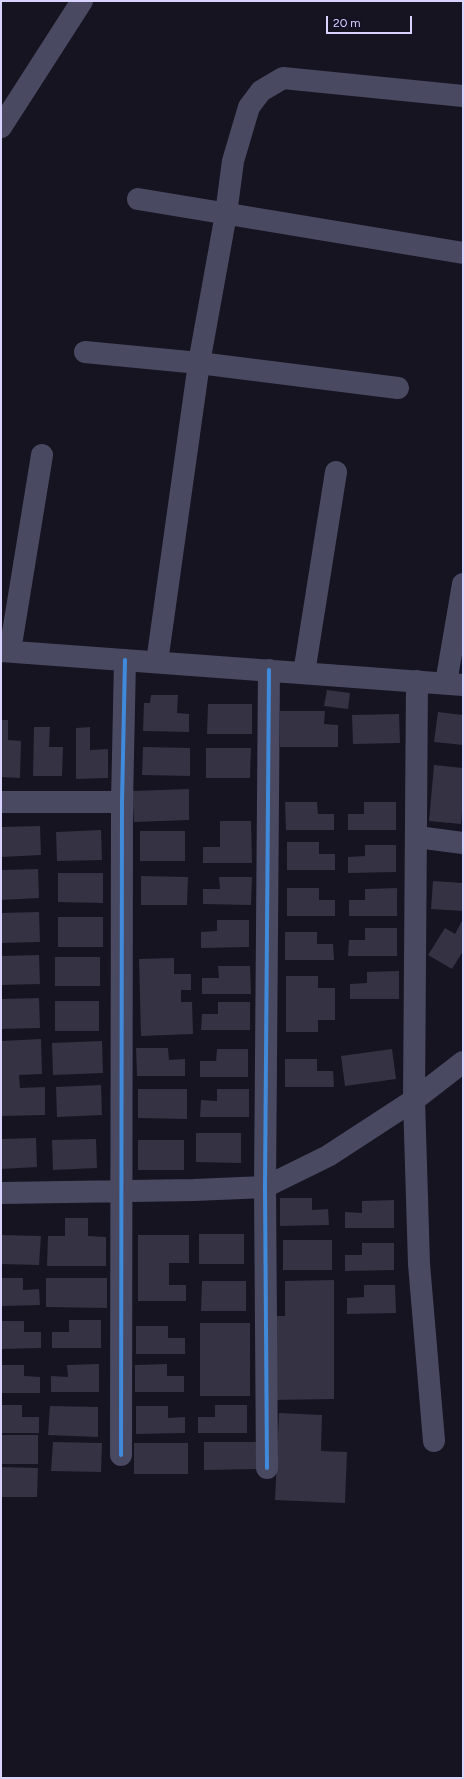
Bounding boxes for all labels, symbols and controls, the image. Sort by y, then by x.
scale bar [328,8,414,34]
text: 20 m [333,16,361,30]

